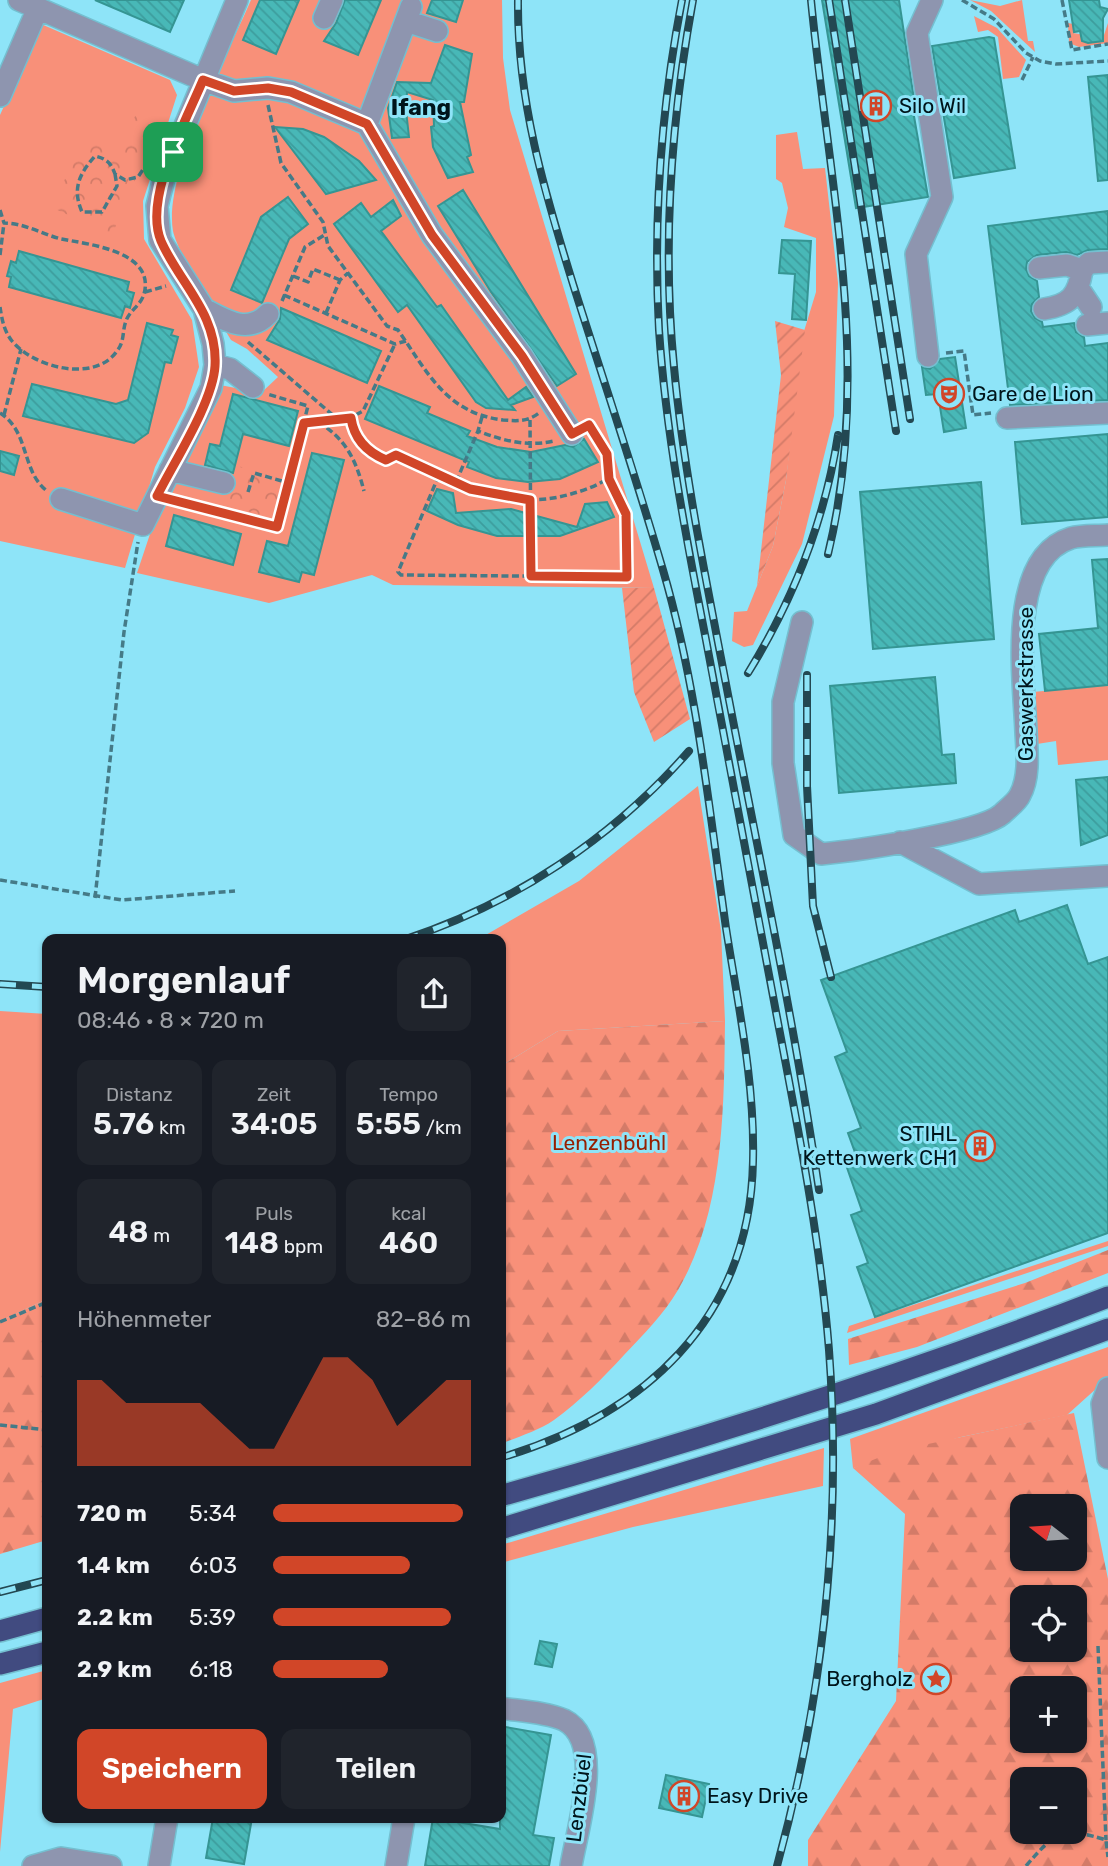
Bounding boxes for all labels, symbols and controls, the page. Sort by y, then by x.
building icon: Silo Wil [859,89,893,123]
district label: Ifang [391,93,451,121]
place label: Silo Wil [899,93,966,118]
pin [143,122,203,182]
icon: arrive [154,133,192,171]
theatre icon: Gare de Lion [932,377,966,411]
place label: Gare de Lion [972,381,1094,406]
street label: Gaswerkstrasse [1013,607,1038,761]
text: Morgenlauf [77,957,290,1003]
button: share [397,957,471,1031]
text: 08:46 · 8 × 720 m [77,1006,264,1034]
text: Distanz [106,1083,173,1106]
text: Zeit [257,1083,291,1106]
text: Tempo [379,1083,438,1106]
text: 5.76 [93,1106,154,1142]
text: 34:05 [231,1106,317,1142]
text: 5:55 [356,1106,421,1142]
text: km [154,1116,186,1139]
text: /km [421,1116,462,1139]
place label: STIHL Kettenwerk CH1 [803,1121,957,1170]
building icon: STIHL Kettenwerk CH1 [963,1129,997,1163]
park label: Lenzenbühl [552,1130,666,1155]
text: Puls [255,1202,293,1225]
text: kcal [391,1202,426,1225]
text: 48 [109,1214,149,1250]
text: m [149,1224,170,1247]
text: 148 [225,1225,279,1261]
text: 460 [379,1225,438,1261]
text: bpm [279,1235,323,1258]
text: Höhenmeter [77,1305,211,1333]
text: 82–86 m [376,1305,471,1333]
north arrow [1010,1494,1087,1572]
map controls [1010,1494,1087,1844]
text: 720 m [77,1499,147,1527]
text: 5:34 [189,1499,237,1527]
text: 1.4 km [77,1551,150,1579]
text: 6:03 [189,1551,237,1579]
button: locate [1010,1585,1087,1662]
text: 2.2 km [77,1603,153,1631]
text: 5:39 [189,1603,236,1631]
text: 2.9 km [77,1655,152,1683]
text: 6:18 [189,1655,233,1683]
place icon: Bergholz [919,1662,953,1696]
place label: Bergholz [826,1666,913,1691]
button: + [1010,1676,1087,1753]
button: Speichern [77,1729,267,1809]
button: Teilen [281,1729,471,1809]
street label: Lenzbüel [561,1752,596,1844]
button: − [1010,1767,1087,1844]
building icon: Easy Drive [667,1779,701,1813]
place label: Easy Drive [707,1783,808,1808]

